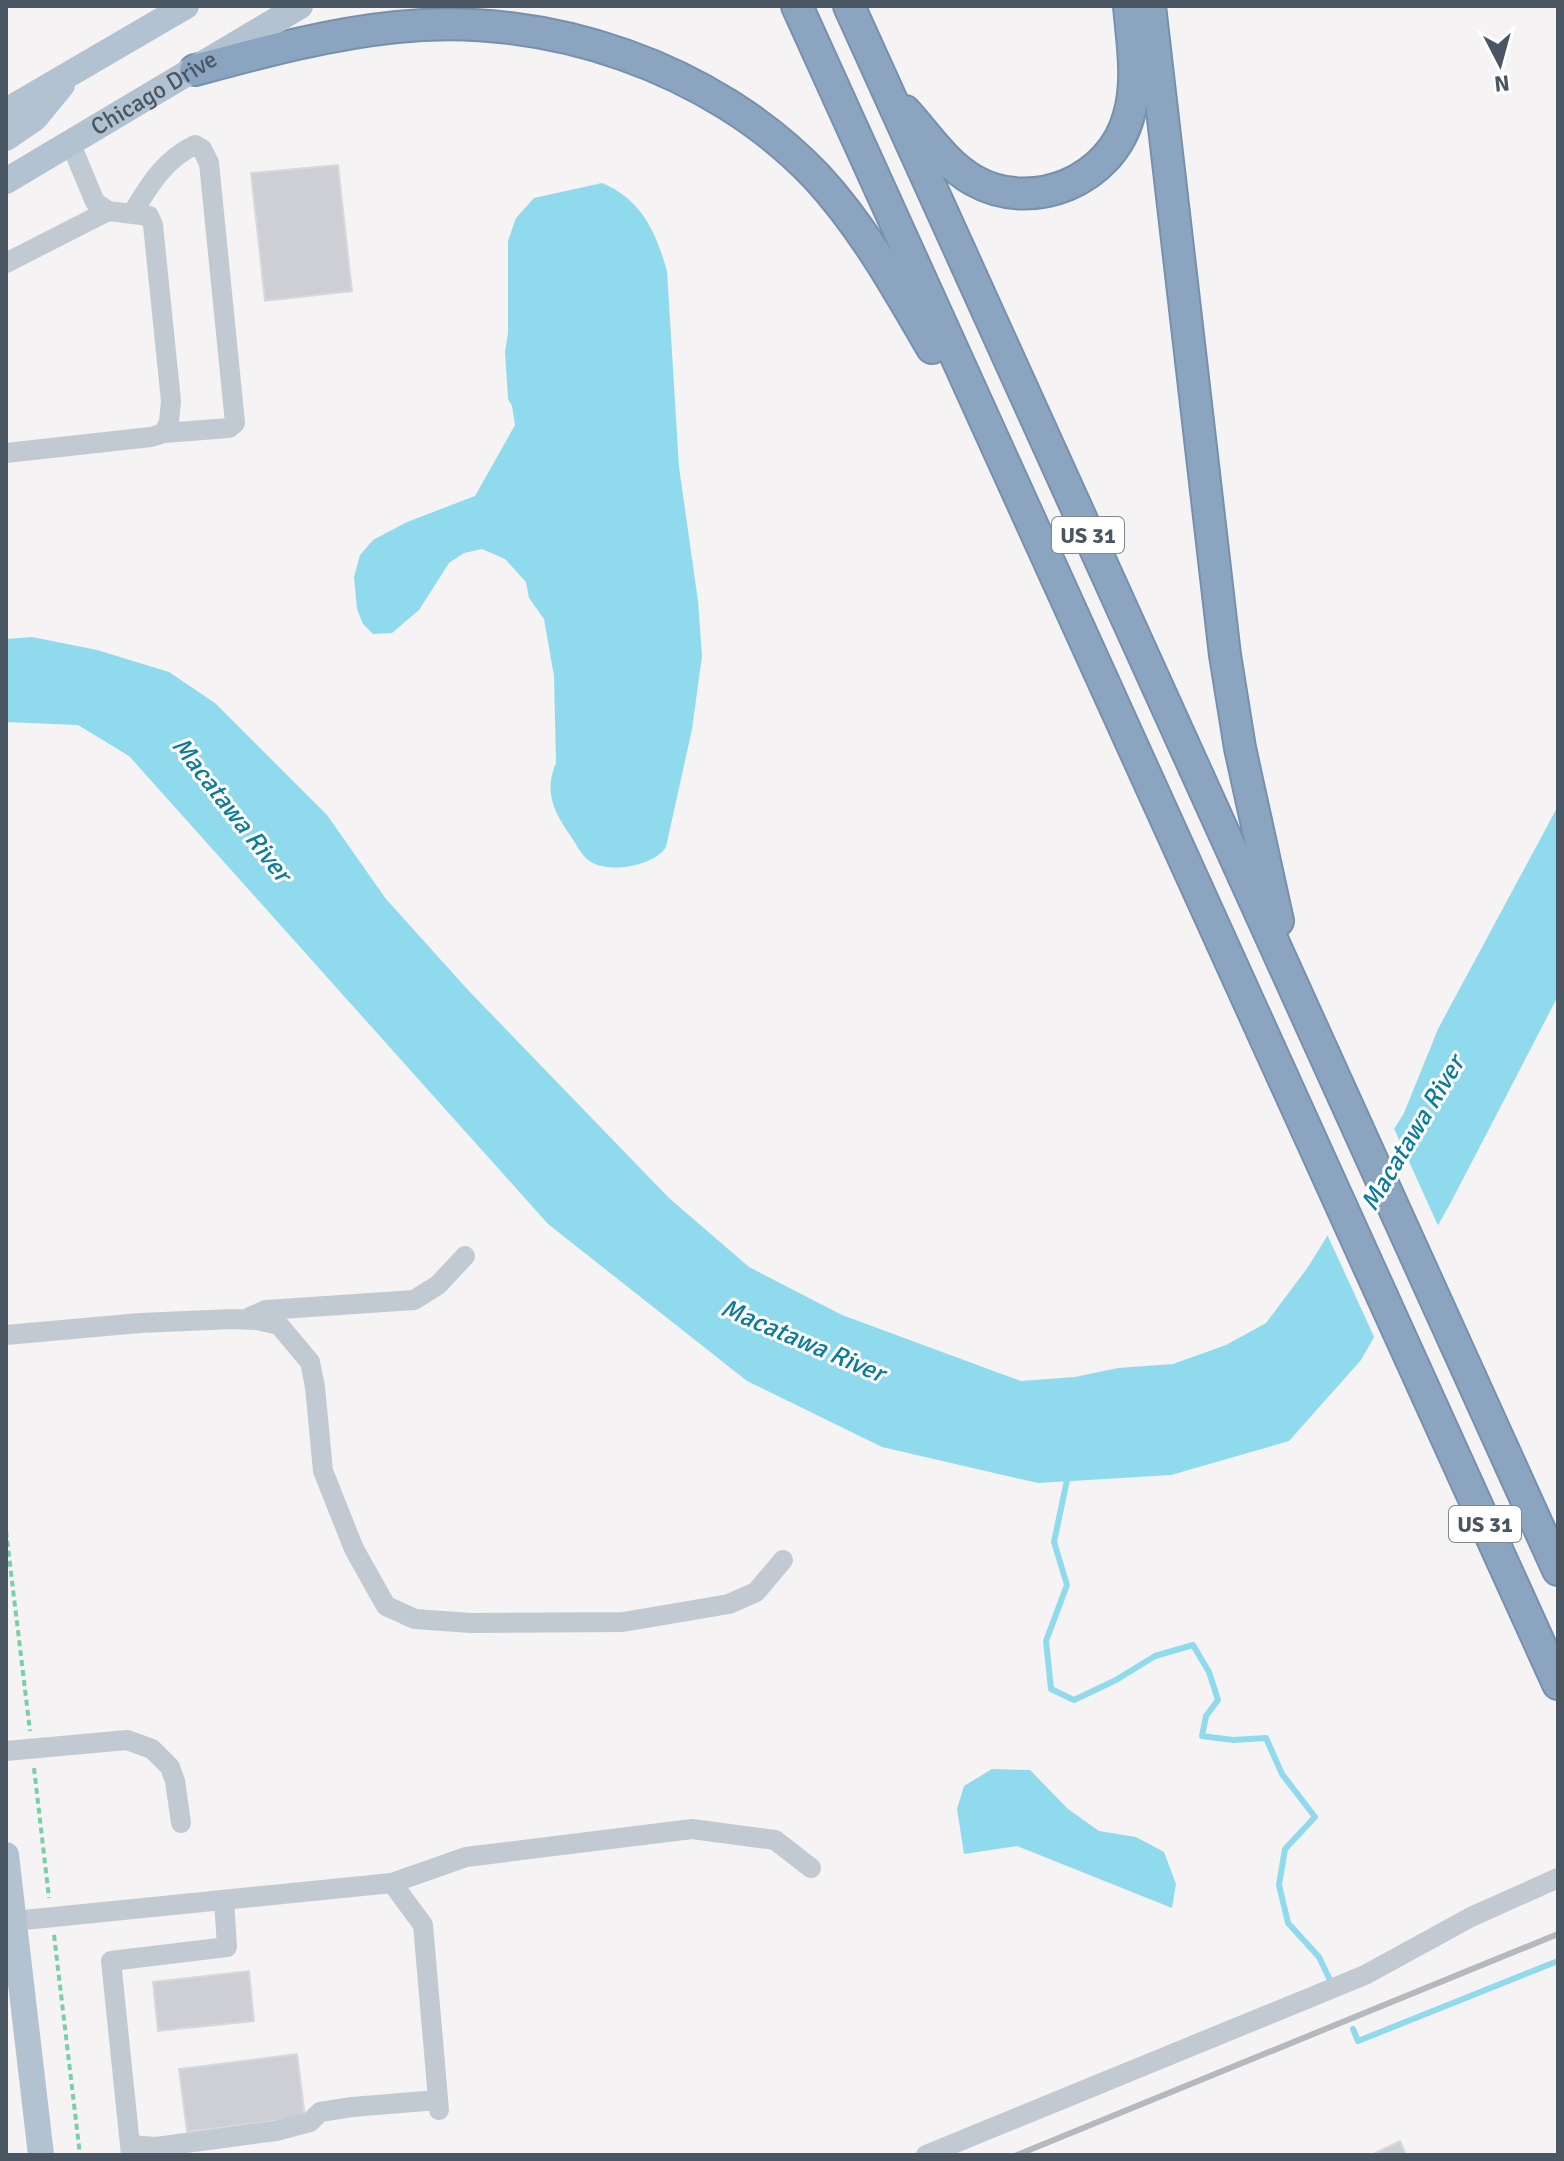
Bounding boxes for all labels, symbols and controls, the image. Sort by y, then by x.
north arrow [1460,24,1540,104]
street label: Chicago Drive [85,44,222,142]
text: N [1493,69,1511,98]
road number: US 31 [1052,517,1124,553]
water label: Macatawa River [165,731,300,891]
water label: Macatawa River [1354,1047,1473,1217]
water label: Macatawa River [716,1292,893,1391]
road number: US 31 [1449,1506,1521,1542]

